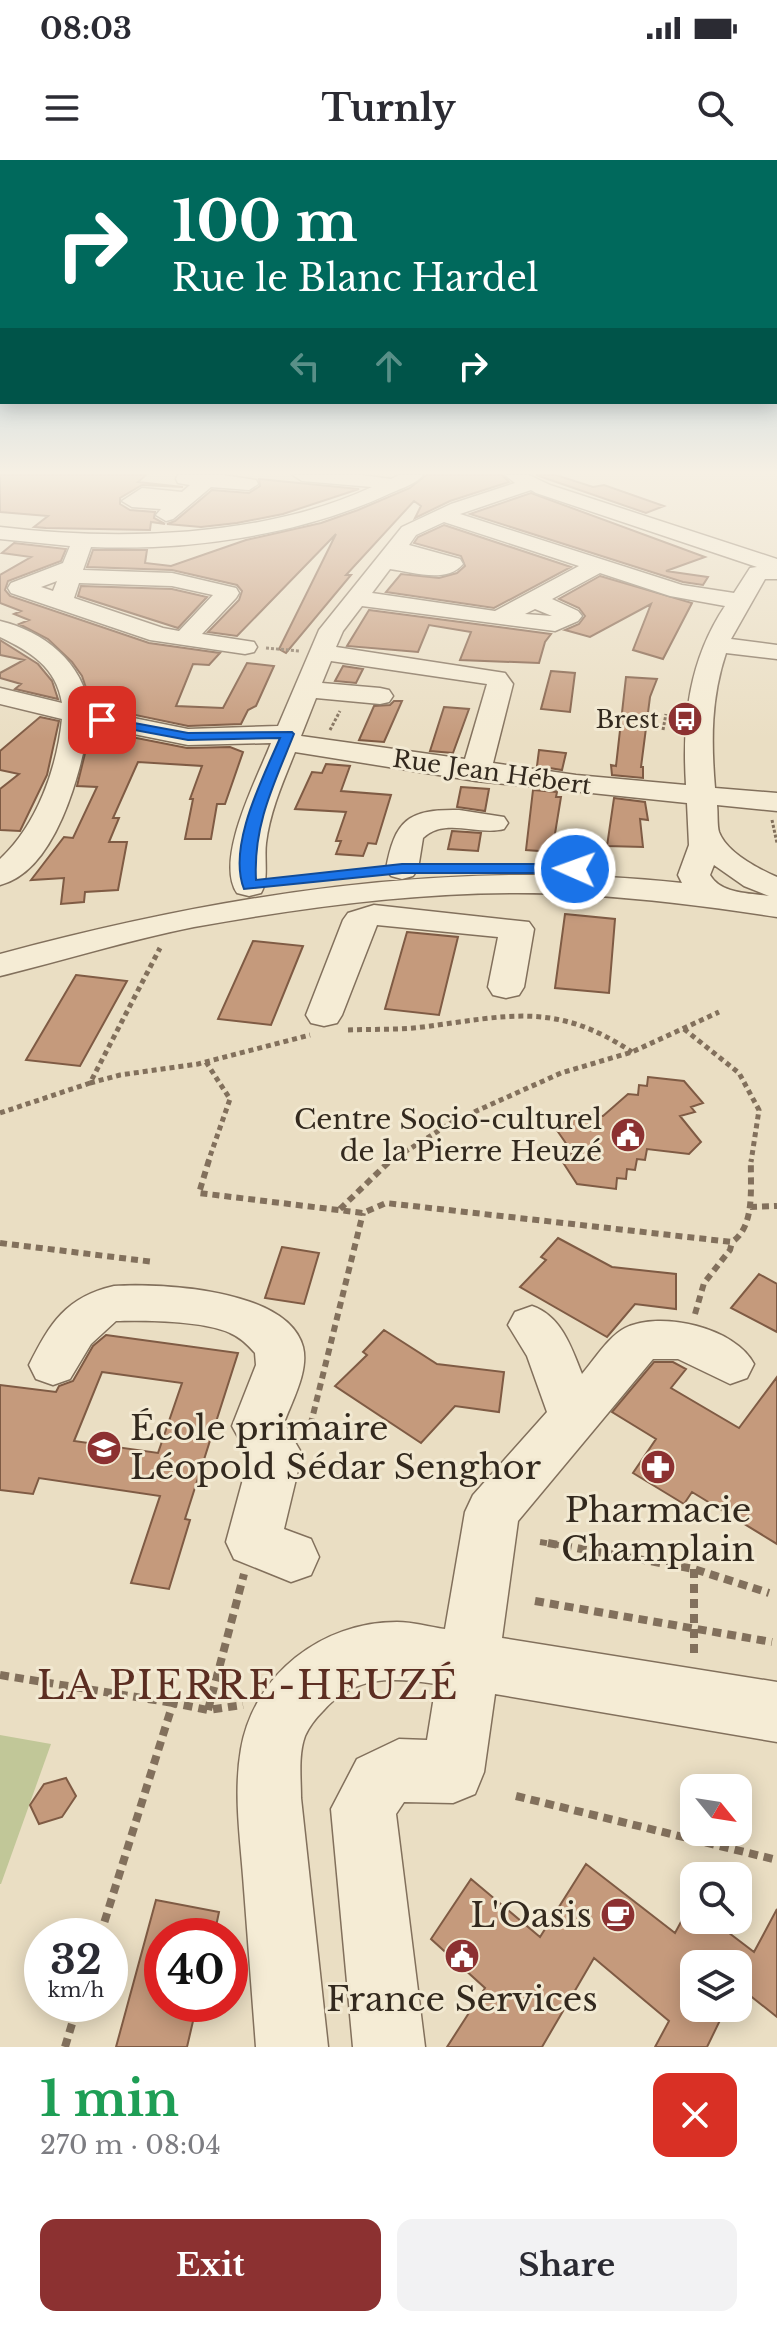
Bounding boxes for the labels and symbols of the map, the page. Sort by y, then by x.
pin [68,686,136,754]
bus stop icon: Brest [666,700,704,738]
place label: Brest [596,705,659,734]
street label: Rue Jean Hébert [391,744,593,800]
position arrow [533,827,617,911]
place label: Centre Socio-culturel de la Pierre Heuzé [294,1102,602,1169]
public building icon: Centre Socio-culturel de la Pierre Heuzé [609,1116,647,1154]
place label: École primaire Léopold Sédar Senghor [130,1407,542,1488]
school or university icon: École primaire Léopold Sédar Senghor [85,1429,123,1467]
pharmacy icon: Pharmacie Champlain [639,1448,677,1486]
place label: Pharmacie Champlain [561,1489,755,1570]
district label: LA PIERRE-HEUZÉ [37,1661,459,1709]
north arrow [680,1774,752,1846]
place label: L'Oasis [470,1894,592,1936]
cafe icon: L'Oasis [599,1896,637,1934]
speed limit sign: 40 [144,1918,248,2022]
public building icon: France Services [443,1937,481,1975]
place label: France Services [326,1978,598,2020]

